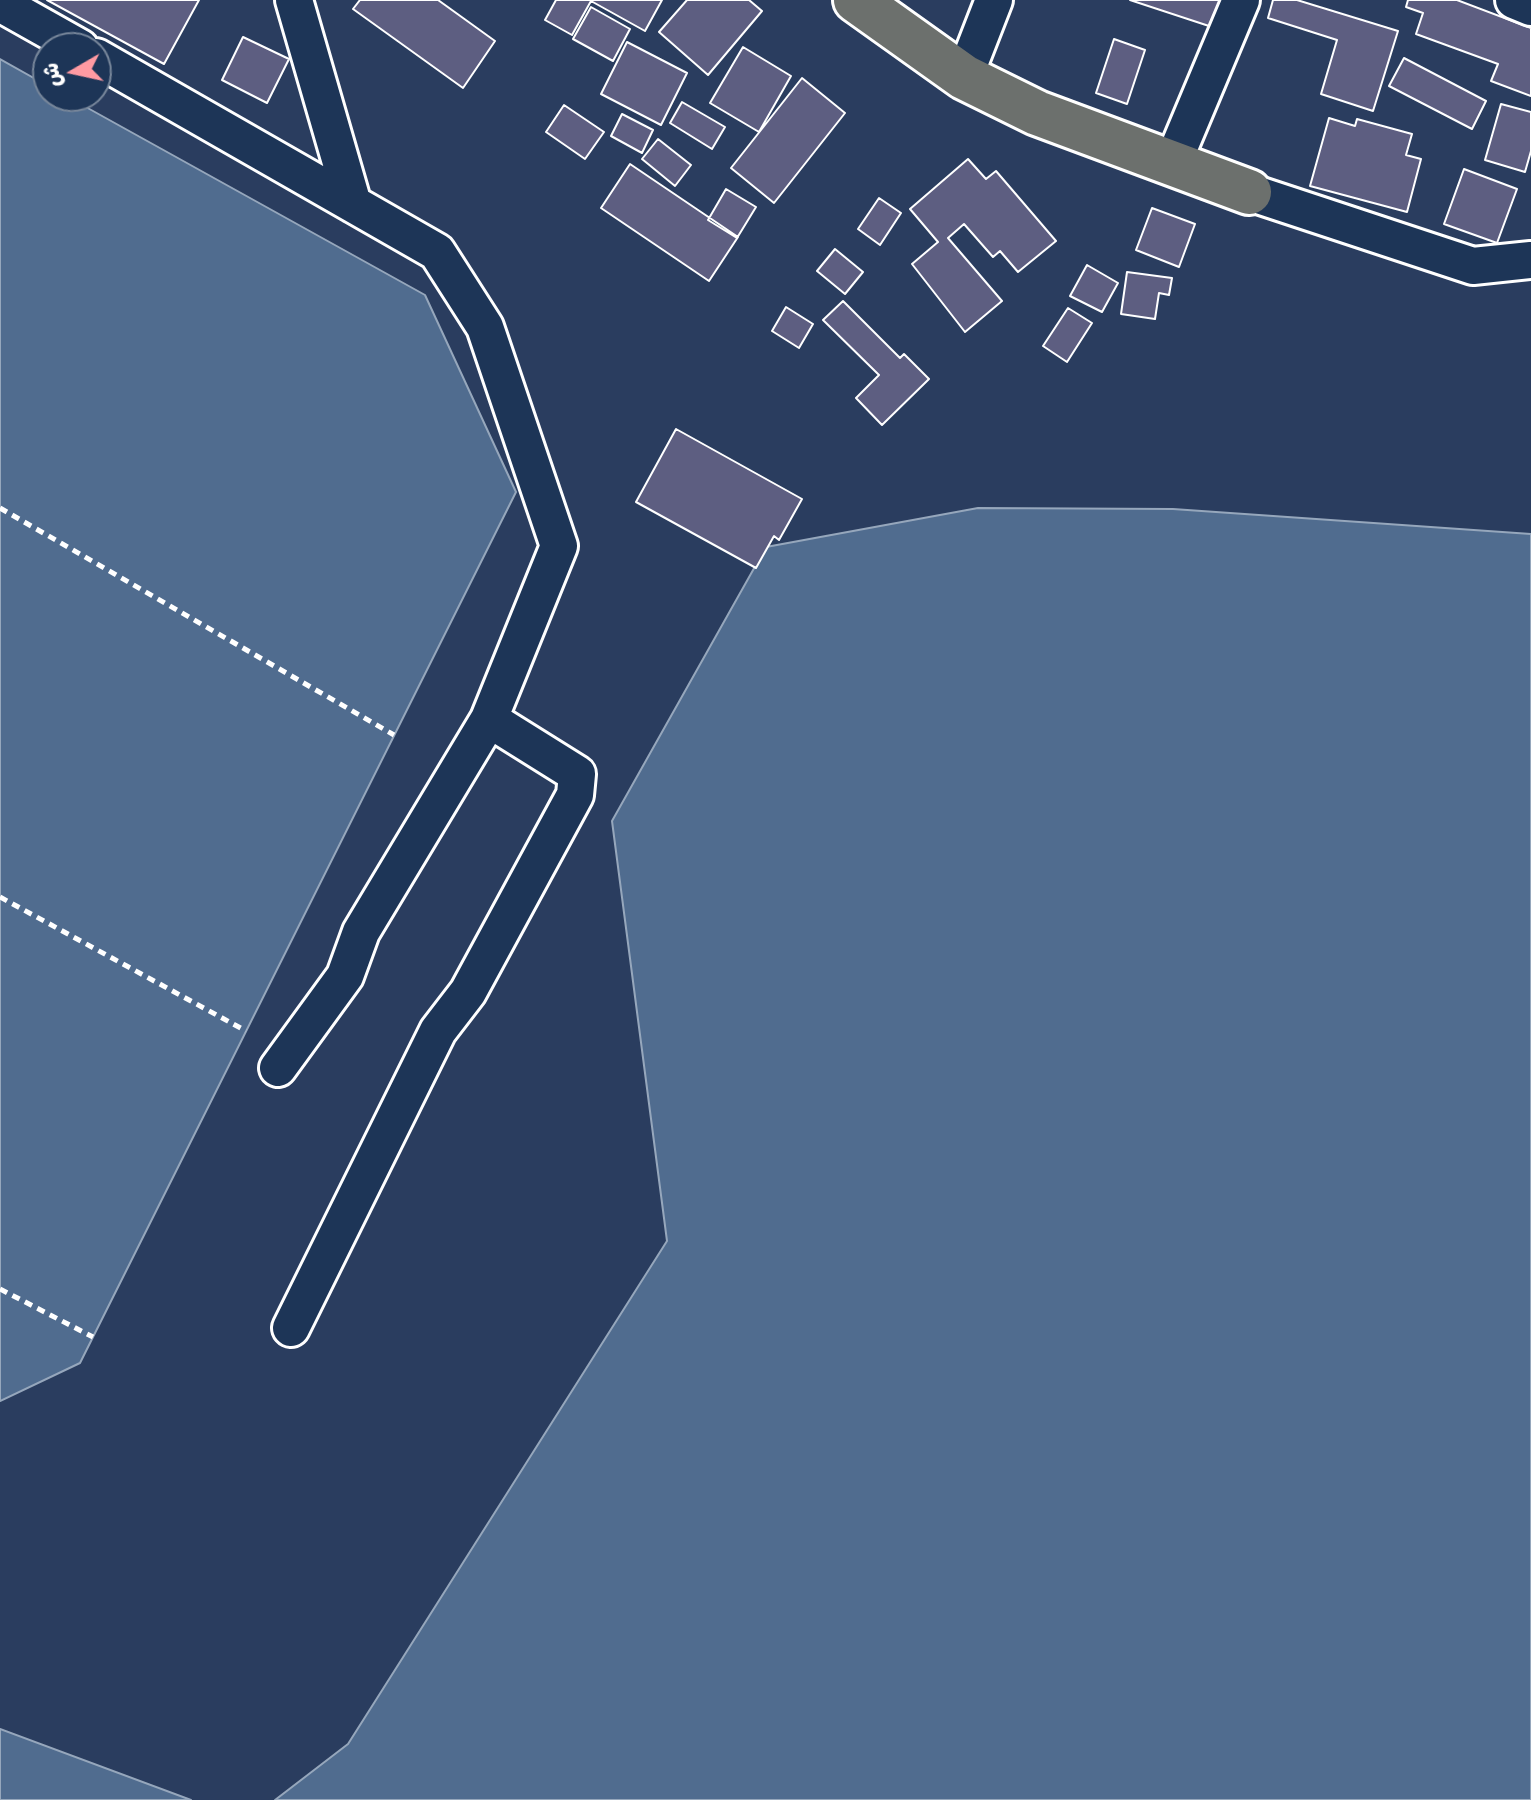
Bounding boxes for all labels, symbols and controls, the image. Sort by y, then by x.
north arrow [32,32,112,112]
text: ش [32,61,68,90]

